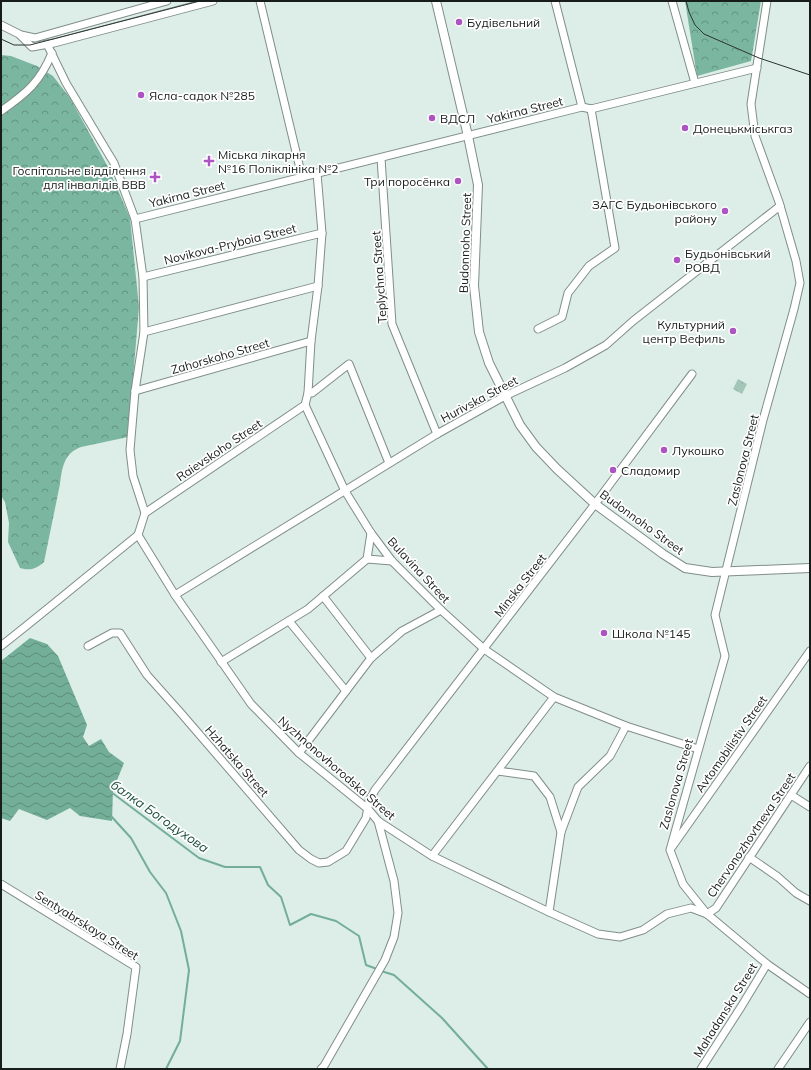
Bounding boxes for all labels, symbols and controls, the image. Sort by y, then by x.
place label: Будівельний [467,15,540,30]
marker: Будівельний [454,17,464,27]
place label: Ясла-садок №285 [149,88,255,103]
marker: Ясла-садок №285 [136,90,146,100]
street label: Yakirna Street [485,93,564,127]
place label: ВДСЛ [440,111,475,126]
marker: ВДСЛ [427,113,437,123]
place label: Донецькміськгаз [693,121,793,136]
marker: Донецькміськгаз [680,123,690,133]
place label: Міська лікарня №16 Поліклініка №2 [218,147,338,176]
marker: Міська лікарня №16 Поліклініка №2 [203,155,215,167]
place label: Госпітальне відділення для інвалідів ВВВ [12,163,146,192]
marker: Госпітальне відділення для інвалідів ВВВ [149,171,161,183]
place label: Три поросёнка [364,174,450,189]
marker: Три поросёнка [453,176,463,186]
street label: Yakirna Street [147,177,226,211]
street label: Budonnoho Street [456,193,474,293]
place label: ЗАГС Будьонівського району [592,197,718,226]
marker: ЗАГС Будьонівського району [720,206,730,216]
street label: Novikova-Pryboia Street [162,220,298,268]
street label: Teplychna Street [368,230,390,324]
place label: Будьонівський РОВД [685,246,771,275]
marker: Будьонівський РОВД [672,255,682,265]
place label: Культурний центр Вефиль [643,317,725,346]
marker: Культурний центр Вефиль [728,326,738,336]
street label: Zahorskoho Street [169,335,271,377]
street label: Hurivska Street [438,372,520,426]
street label: Zaslonova Street [724,413,762,507]
street label: Raievskoho Street [173,416,265,484]
place label: Лукошко [672,443,724,458]
marker: Лукошко [659,445,669,455]
place label: Сладомир [621,463,680,478]
marker: Сладомир [608,465,618,475]
street label: Budonnoho Street [597,486,687,558]
street label: Bulavina Street [385,534,453,606]
street label: Minska Street [491,551,549,619]
place label: Школа №145 [612,626,690,641]
marker: Школа №145 [599,628,609,638]
street label: Avtomobilistiv Street [692,693,770,795]
street label: Nyzhnonovhorodska Street [275,713,399,823]
street label: Hzhatska Street [202,722,272,800]
street label: Zaslonova Street [656,737,696,831]
street label: Chervonozhovtneva Street [704,770,798,900]
water label: балка Богодухова [108,776,212,856]
street label: Sentyabrskaya Street [32,887,142,963]
street label: Mahadanska Street [690,960,760,1060]

